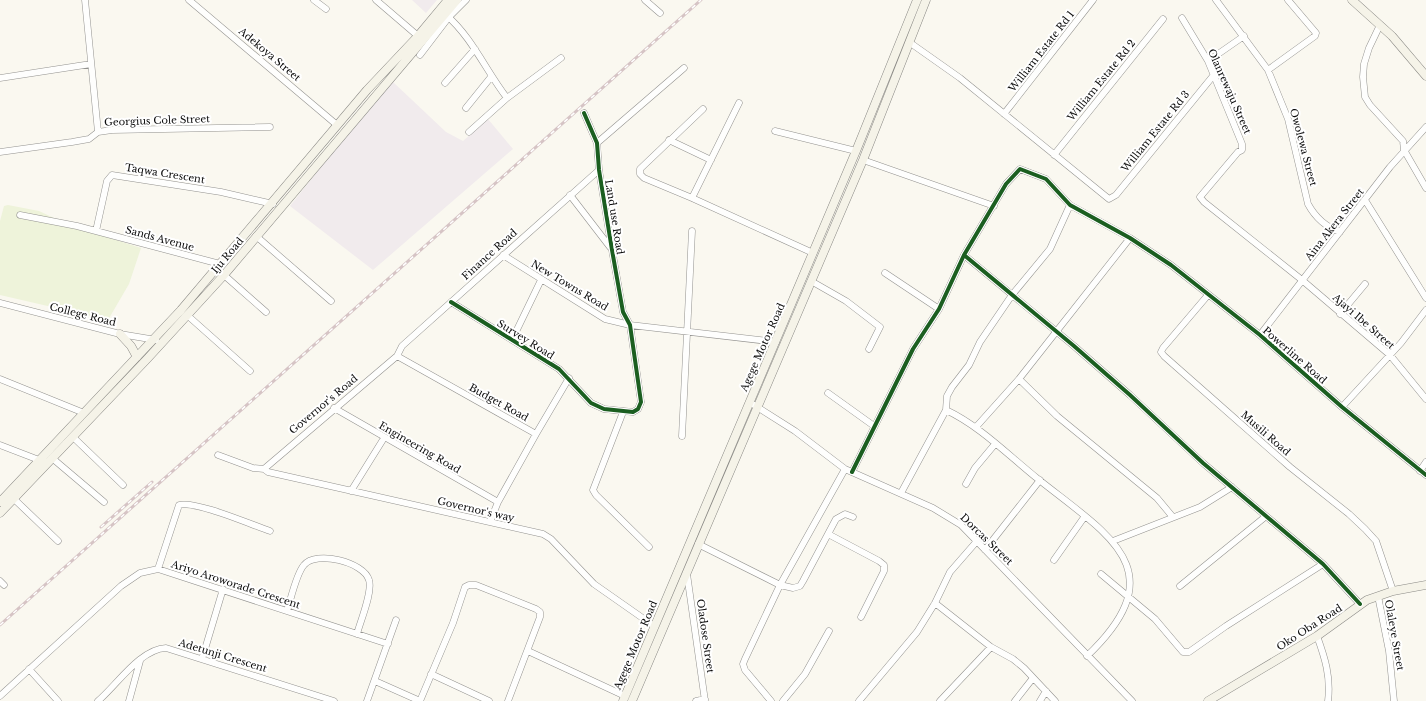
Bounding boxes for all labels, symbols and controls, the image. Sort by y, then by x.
street label: William Estate Rd 1 [1005,8,1077,95]
street label: Adekoya Street [235,24,303,84]
street label: William Estate Rd 2 [1064,37,1138,125]
street label: Olanrewaju Street [1205,47,1254,136]
street label: William Estate Rd 3 [1118,88,1192,176]
street label: Owolewa Street [1287,107,1320,188]
street label: Georgius Cole Street [104,112,210,129]
street label: Taqwa Crescent [124,161,206,186]
street label: Land use Road [602,179,627,256]
street label: Aina Akera Street [1301,185,1367,264]
street label: Sands Avenue [124,223,196,254]
street label: Finance Road [459,226,520,283]
street label: Iju Road [208,234,246,276]
street label: New Towns Road [529,257,611,314]
street label: Ajayi Ibe Street [1329,290,1398,352]
street label: College Road [48,300,118,329]
street label: Agege Motor Road [737,301,788,394]
street label: Survey Road [495,317,557,362]
street label: Powerline Road [1260,324,1330,387]
street label: Governor's Road [286,372,360,437]
street label: Budget Road [467,381,531,424]
street label: Musili Road [1238,408,1293,459]
street label: Engineering Road [377,419,463,476]
street label: Governor's way [436,494,516,525]
street label: Dorcas Street [958,511,1016,568]
street label: Ariyo Aroworade Crescent [169,557,302,612]
street label: Oladose Street [694,598,717,674]
street label: Agege Motor Road [610,599,660,693]
street label: Olaleye Street [1382,599,1407,672]
street label: Oko Oba Road [1274,601,1345,653]
street label: Adetunji Crescent [176,636,269,675]

